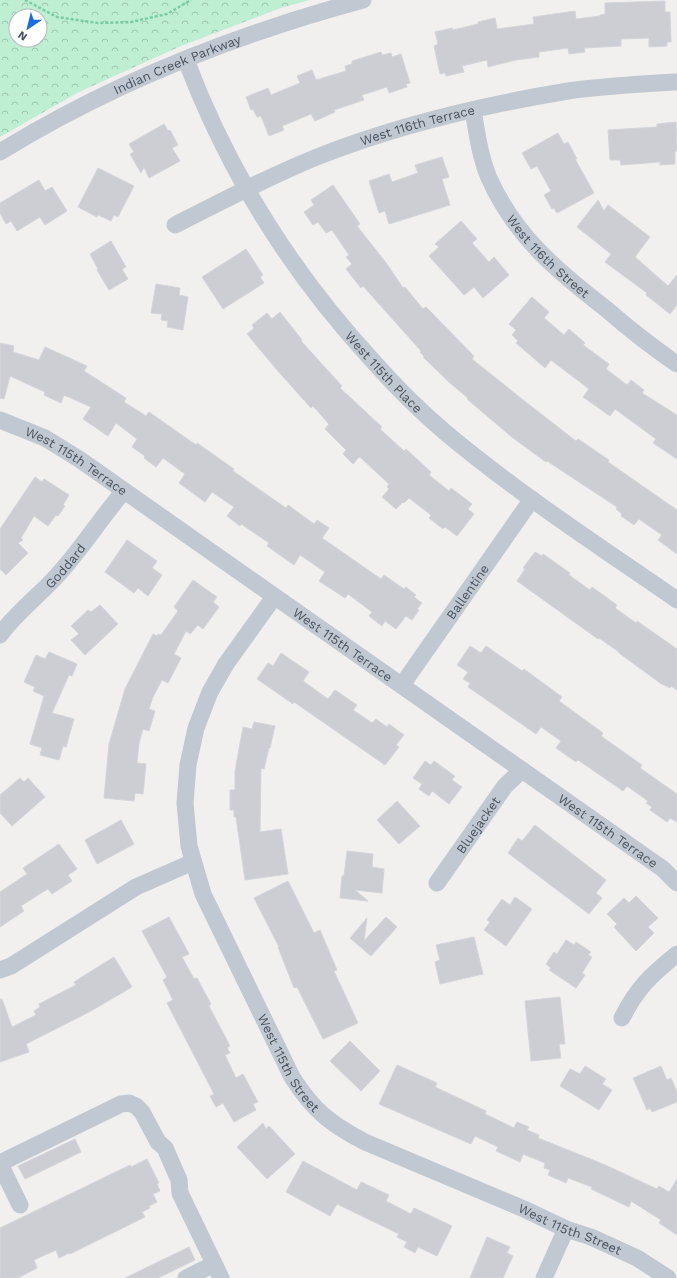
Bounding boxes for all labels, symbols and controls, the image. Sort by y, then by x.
north arrow [8,8,48,48]
text: N [15,28,30,43]
street label: Indian Creek Parkway [111,31,243,97]
street label: West 116th Terrace [358,102,476,148]
street label: West 116th Street [504,212,593,301]
street label: West 115th Place [342,328,426,416]
street label: West 115th Terrace [23,423,130,498]
street label: Goddard [42,541,88,591]
street label: Ballentine [443,561,492,622]
street label: West 115th Terrace [290,604,396,684]
street label: West 115th Terrace [556,790,661,871]
street label: Bluejacket [453,793,503,856]
street label: West 115th Street [255,1011,323,1115]
street label: West 115th Street [516,1200,625,1258]

